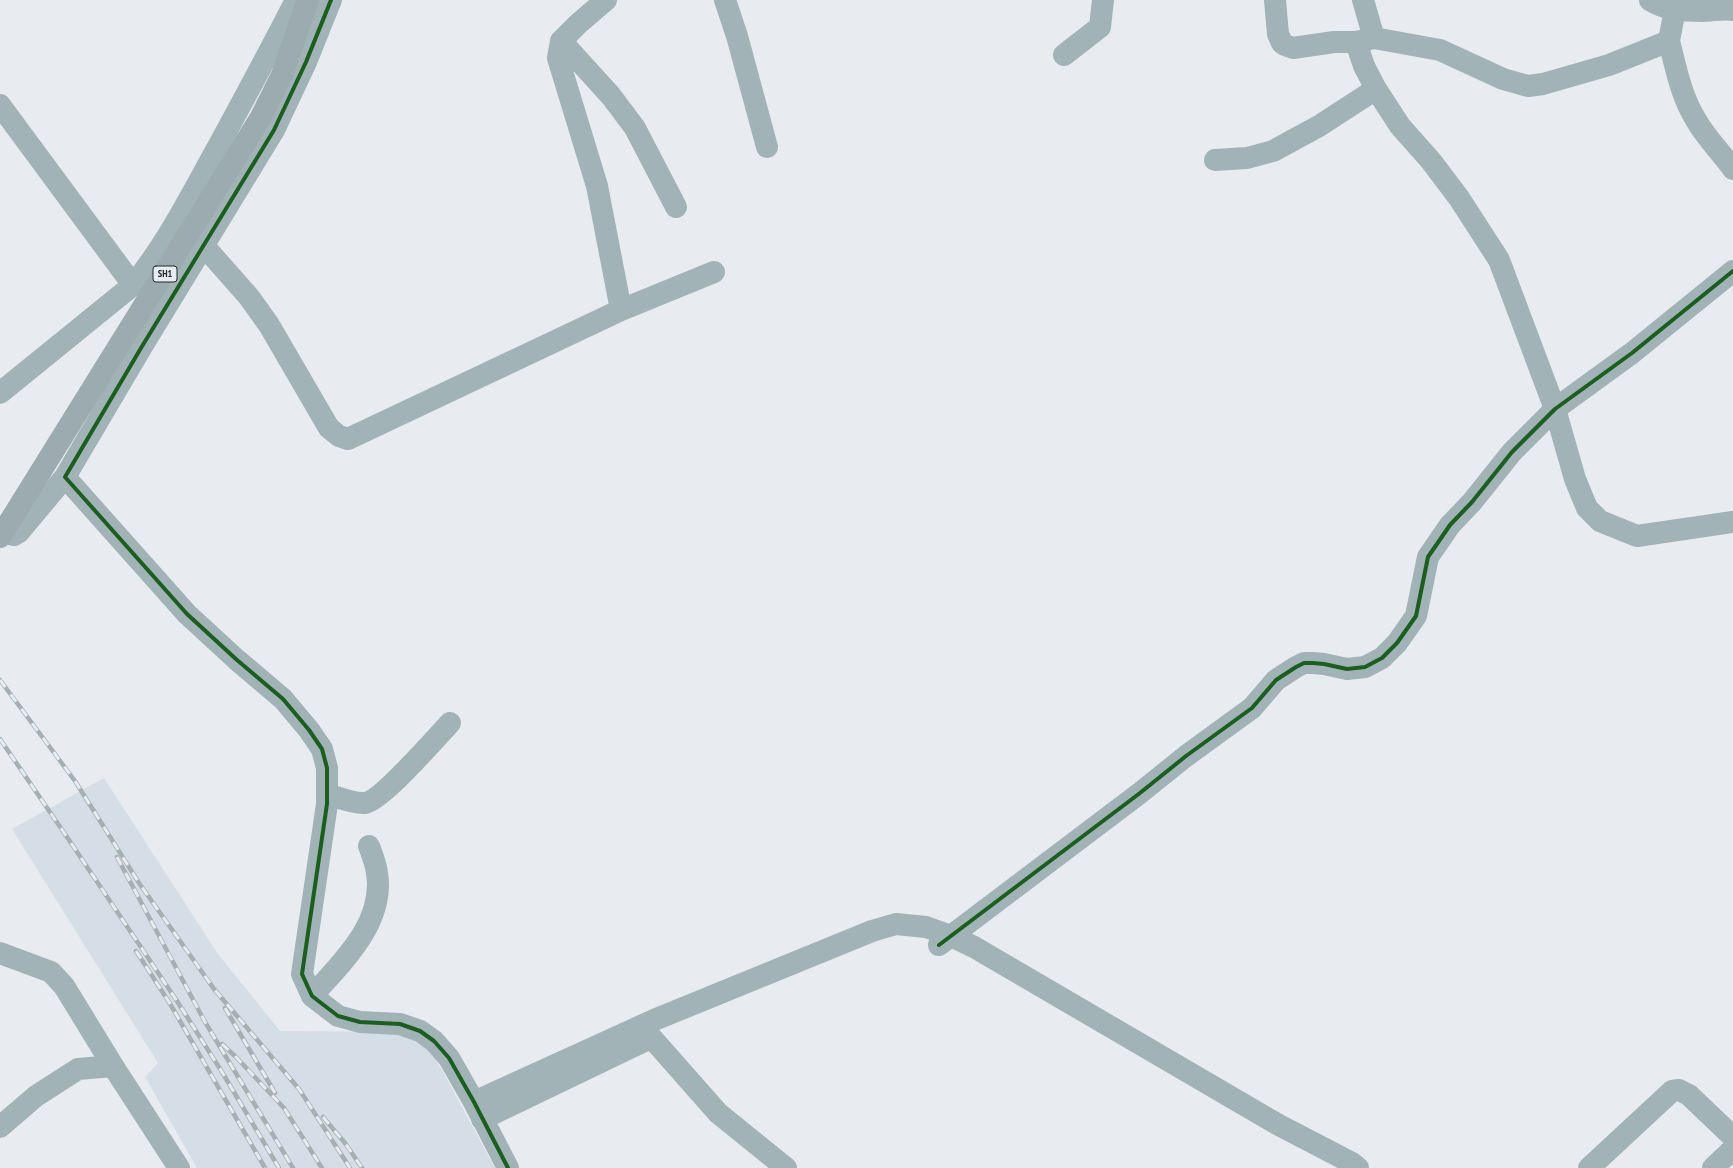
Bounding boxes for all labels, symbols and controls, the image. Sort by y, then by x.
road number: SH1 [153,266,177,282]

